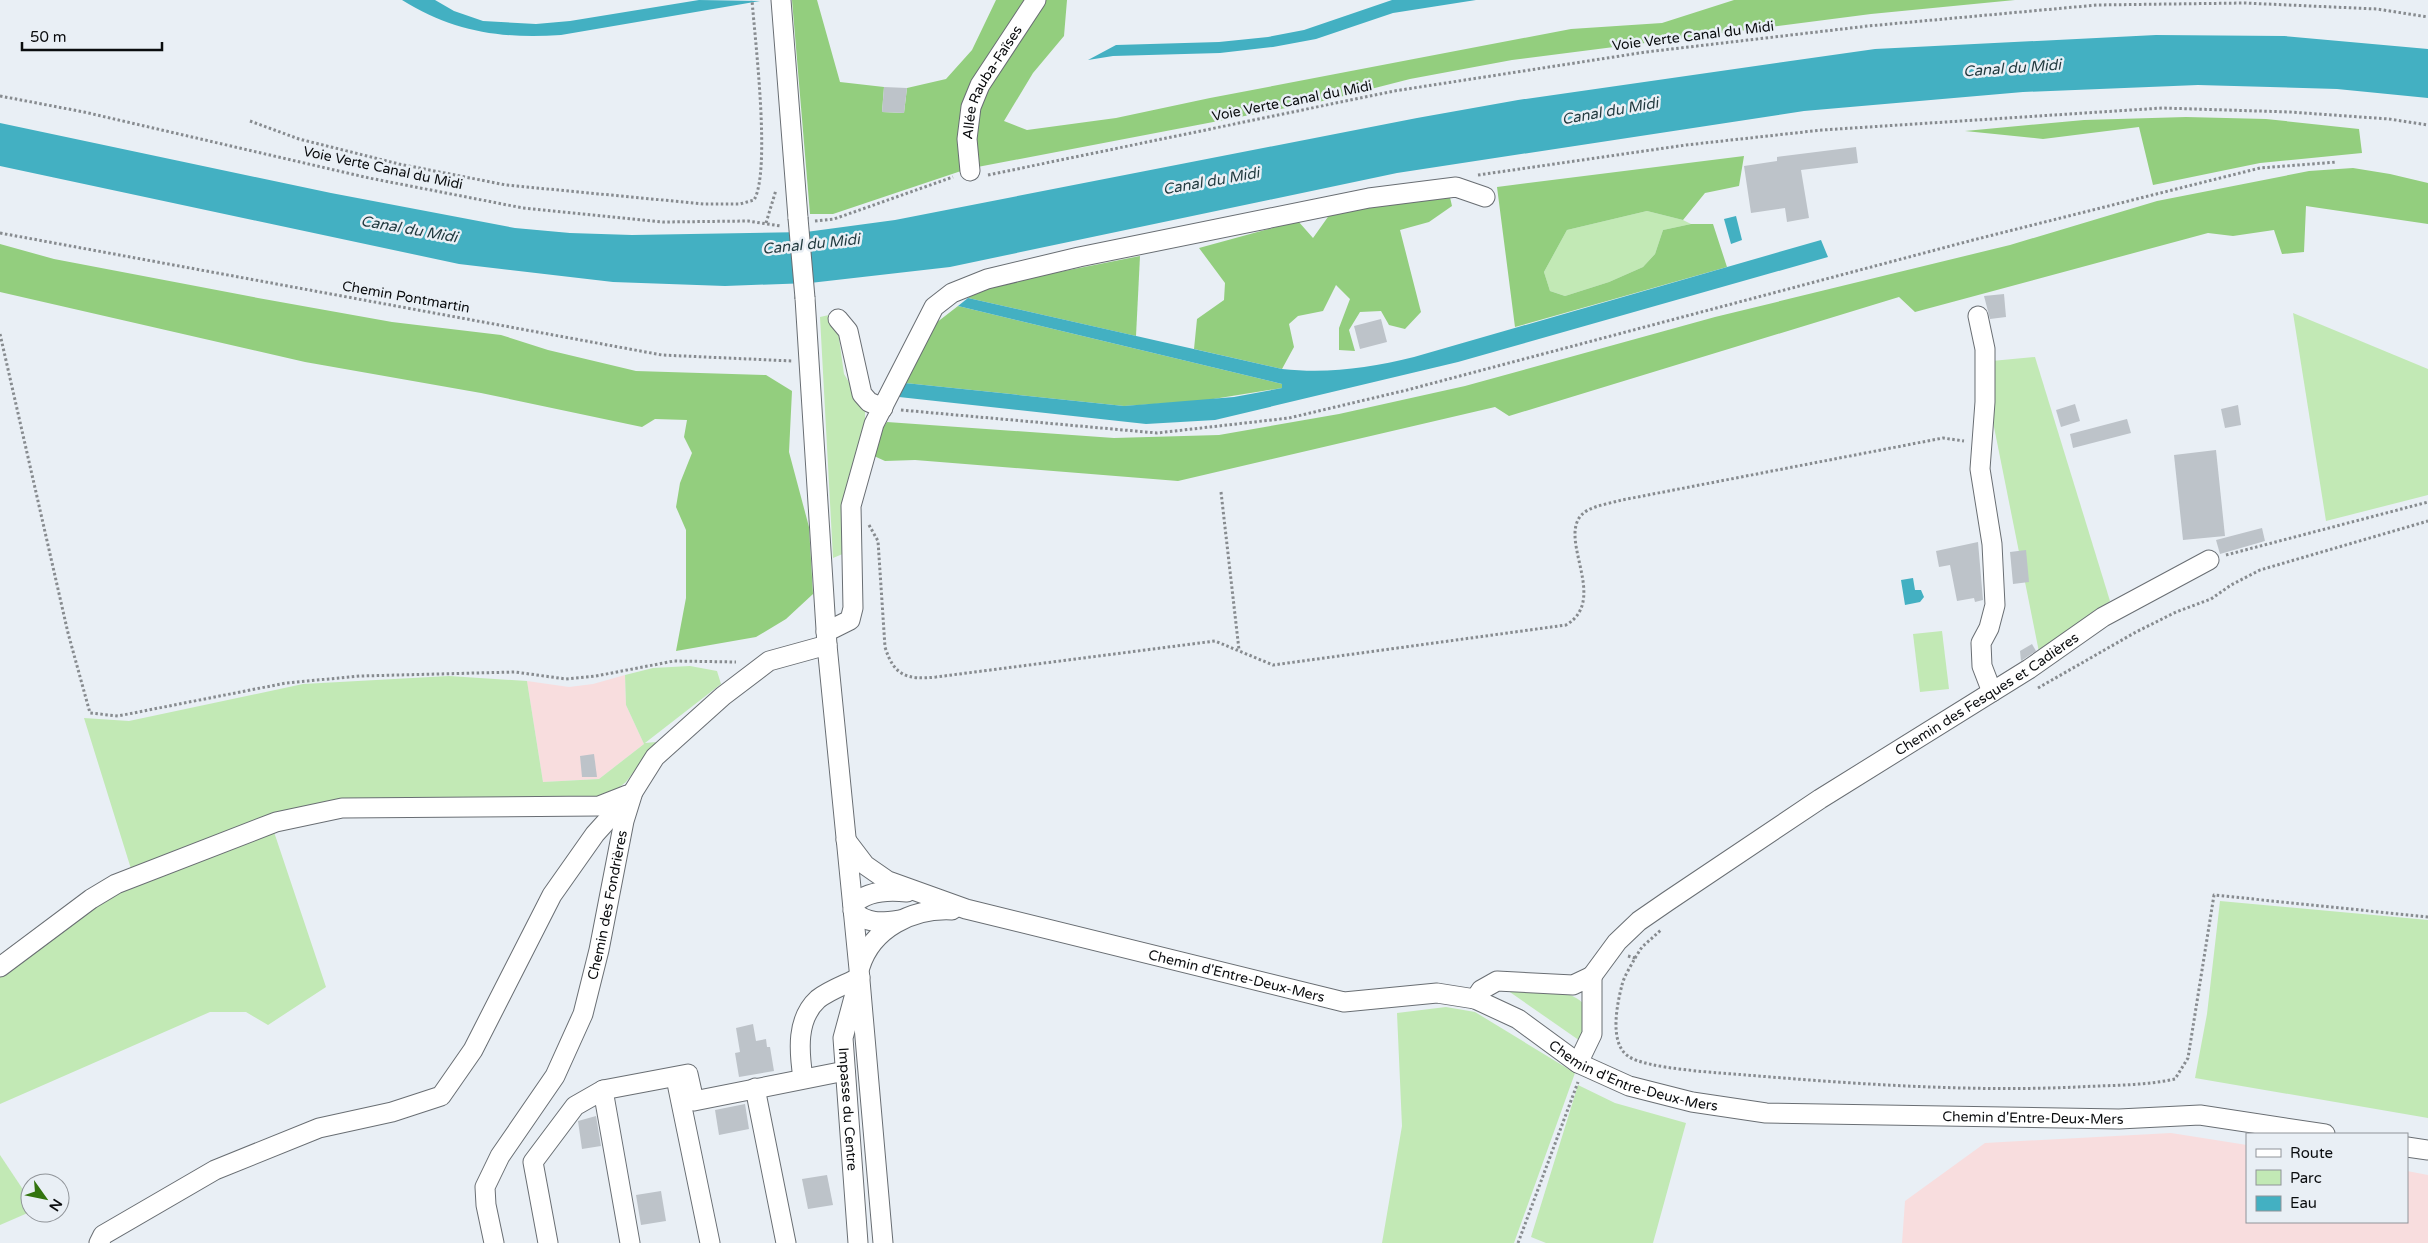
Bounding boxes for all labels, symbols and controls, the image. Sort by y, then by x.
street label: Voie Verte Canal du Midi [1611,18,1775,54]
scale bar [22,20,162,52]
street label: Allée Rauba-Faïses [959,22,1026,140]
text: 50 m [30,28,67,46]
water label: Canal du Midi [1963,55,2064,80]
street label: Voie Verte Canal du Midi [1210,77,1374,125]
water label: Canal du Midi [1560,93,1662,128]
street label: Voie Verte Canal du Midi [302,143,464,193]
water label: Canal du Midi [1161,163,1263,198]
water label: Canal du Midi [359,212,461,247]
water label: Canal du Midi [761,230,863,258]
street label: Chemin Pontmartin [341,277,471,317]
street label: Chemin des Fesques et Cadières [1892,628,2082,759]
street label: Chemin des Fondrières [583,829,631,982]
street label: Chemin d'Entre-Deux-Mers [1147,946,1327,1006]
street label: Chemin d'Entre-Deux-Mers [1546,1036,1719,1114]
street label: Impasse du Centre [835,1047,861,1171]
street label: Chemin d'Entre-Deux-Mers [1942,1108,2124,1128]
legend [2246,1133,2408,1223]
text: Route [2290,1144,2333,1162]
text: Parc [2290,1169,2322,1187]
north arrow [20,1173,70,1223]
text: Eau [2290,1194,2317,1212]
text: N [45,1195,66,1214]

